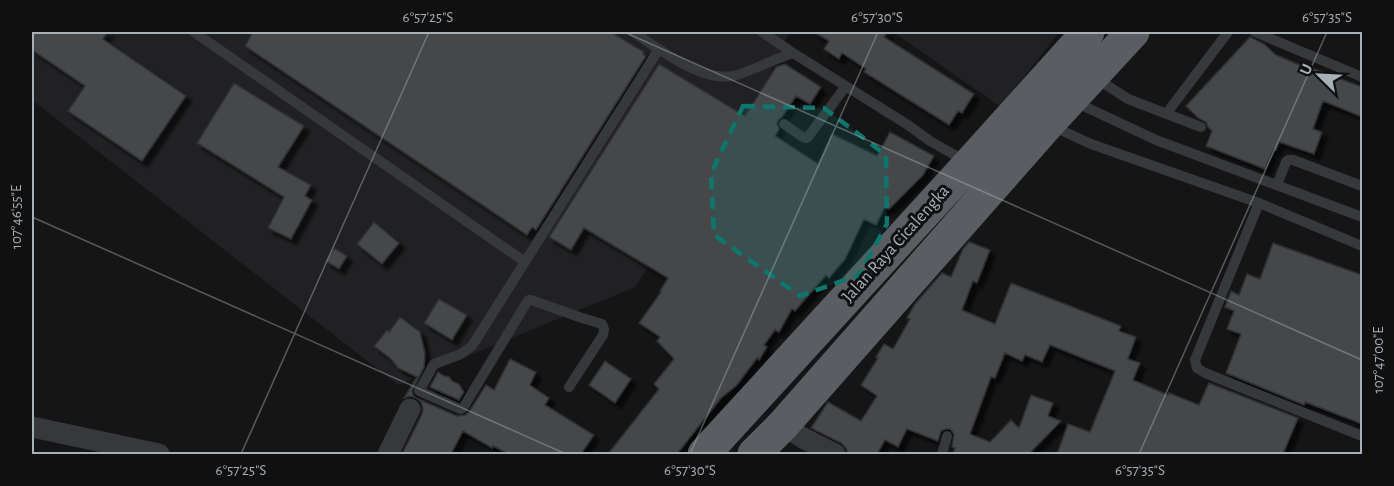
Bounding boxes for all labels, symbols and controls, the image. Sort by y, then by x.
text: 6°57'25"S [403,10,453,25]
text: 6°57'30"S [851,10,903,25]
text: 6°57'35"S [1302,10,1352,25]
north arrow [1289,45,1349,105]
text: U [1297,61,1316,77]
street label: Jalan Raya Cicalengka [839,182,953,306]
text: 107°46'55"E [9,185,24,249]
text: 107°47'00"E [1371,327,1386,393]
text: 6°57'25"S [216,463,266,478]
text: 6°57'30"S [664,463,716,478]
text: 6°57'35"S [1115,463,1165,478]

